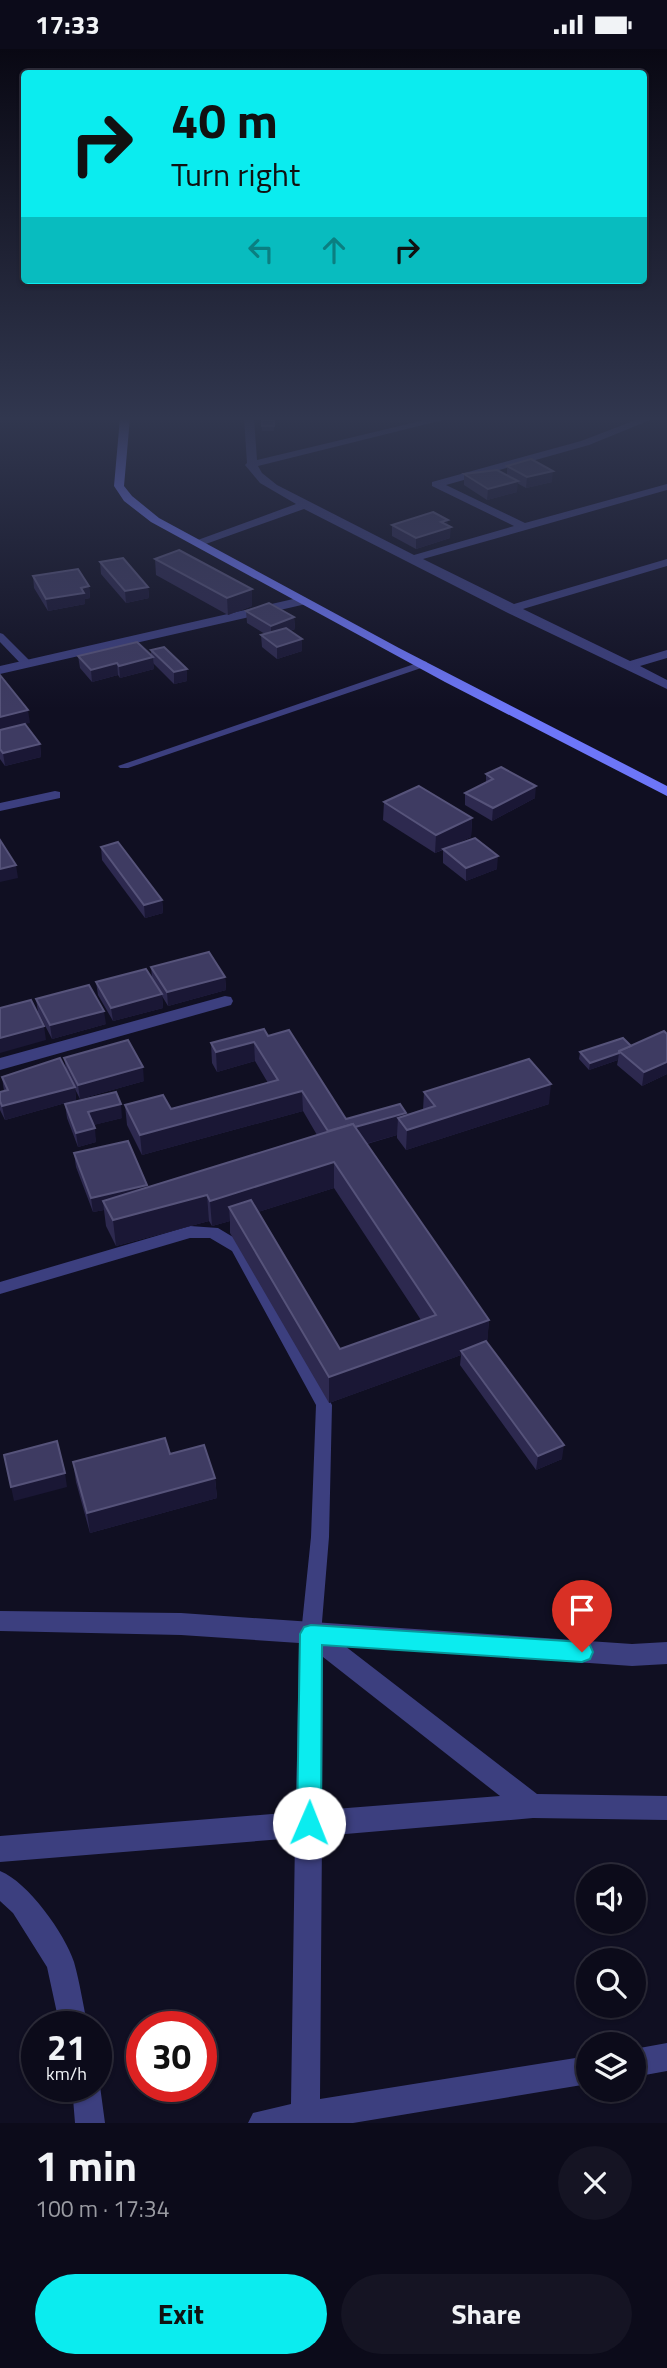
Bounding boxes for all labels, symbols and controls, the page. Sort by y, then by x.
text: 17:33 [35,5,100,44]
text: 40 m [171,82,278,157]
icon: right [56,98,147,189]
text: Turn right [171,150,300,198]
icon: left [242,231,280,269]
icon: ahead [315,231,353,269]
icon: right [388,231,426,269]
pin [552,1580,612,1652]
icon: arrive [563,1591,601,1629]
position arrow [272,1786,346,1860]
map controls [576,1864,646,2102]
button: sound [576,1864,646,1934]
button: search [576,1948,646,2018]
speed limit sign: 30 [126,2011,217,2102]
text: 21 [47,2020,86,2074]
button: layers [576,2032,646,2102]
text: km/h [46,2060,87,2087]
text: 1 min [35,2133,137,2197]
button: close [558,2146,632,2220]
text: 100 m · 17:34 [35,2191,170,2226]
button: Exit [35,2274,327,2354]
button: Share [341,2274,632,2354]

